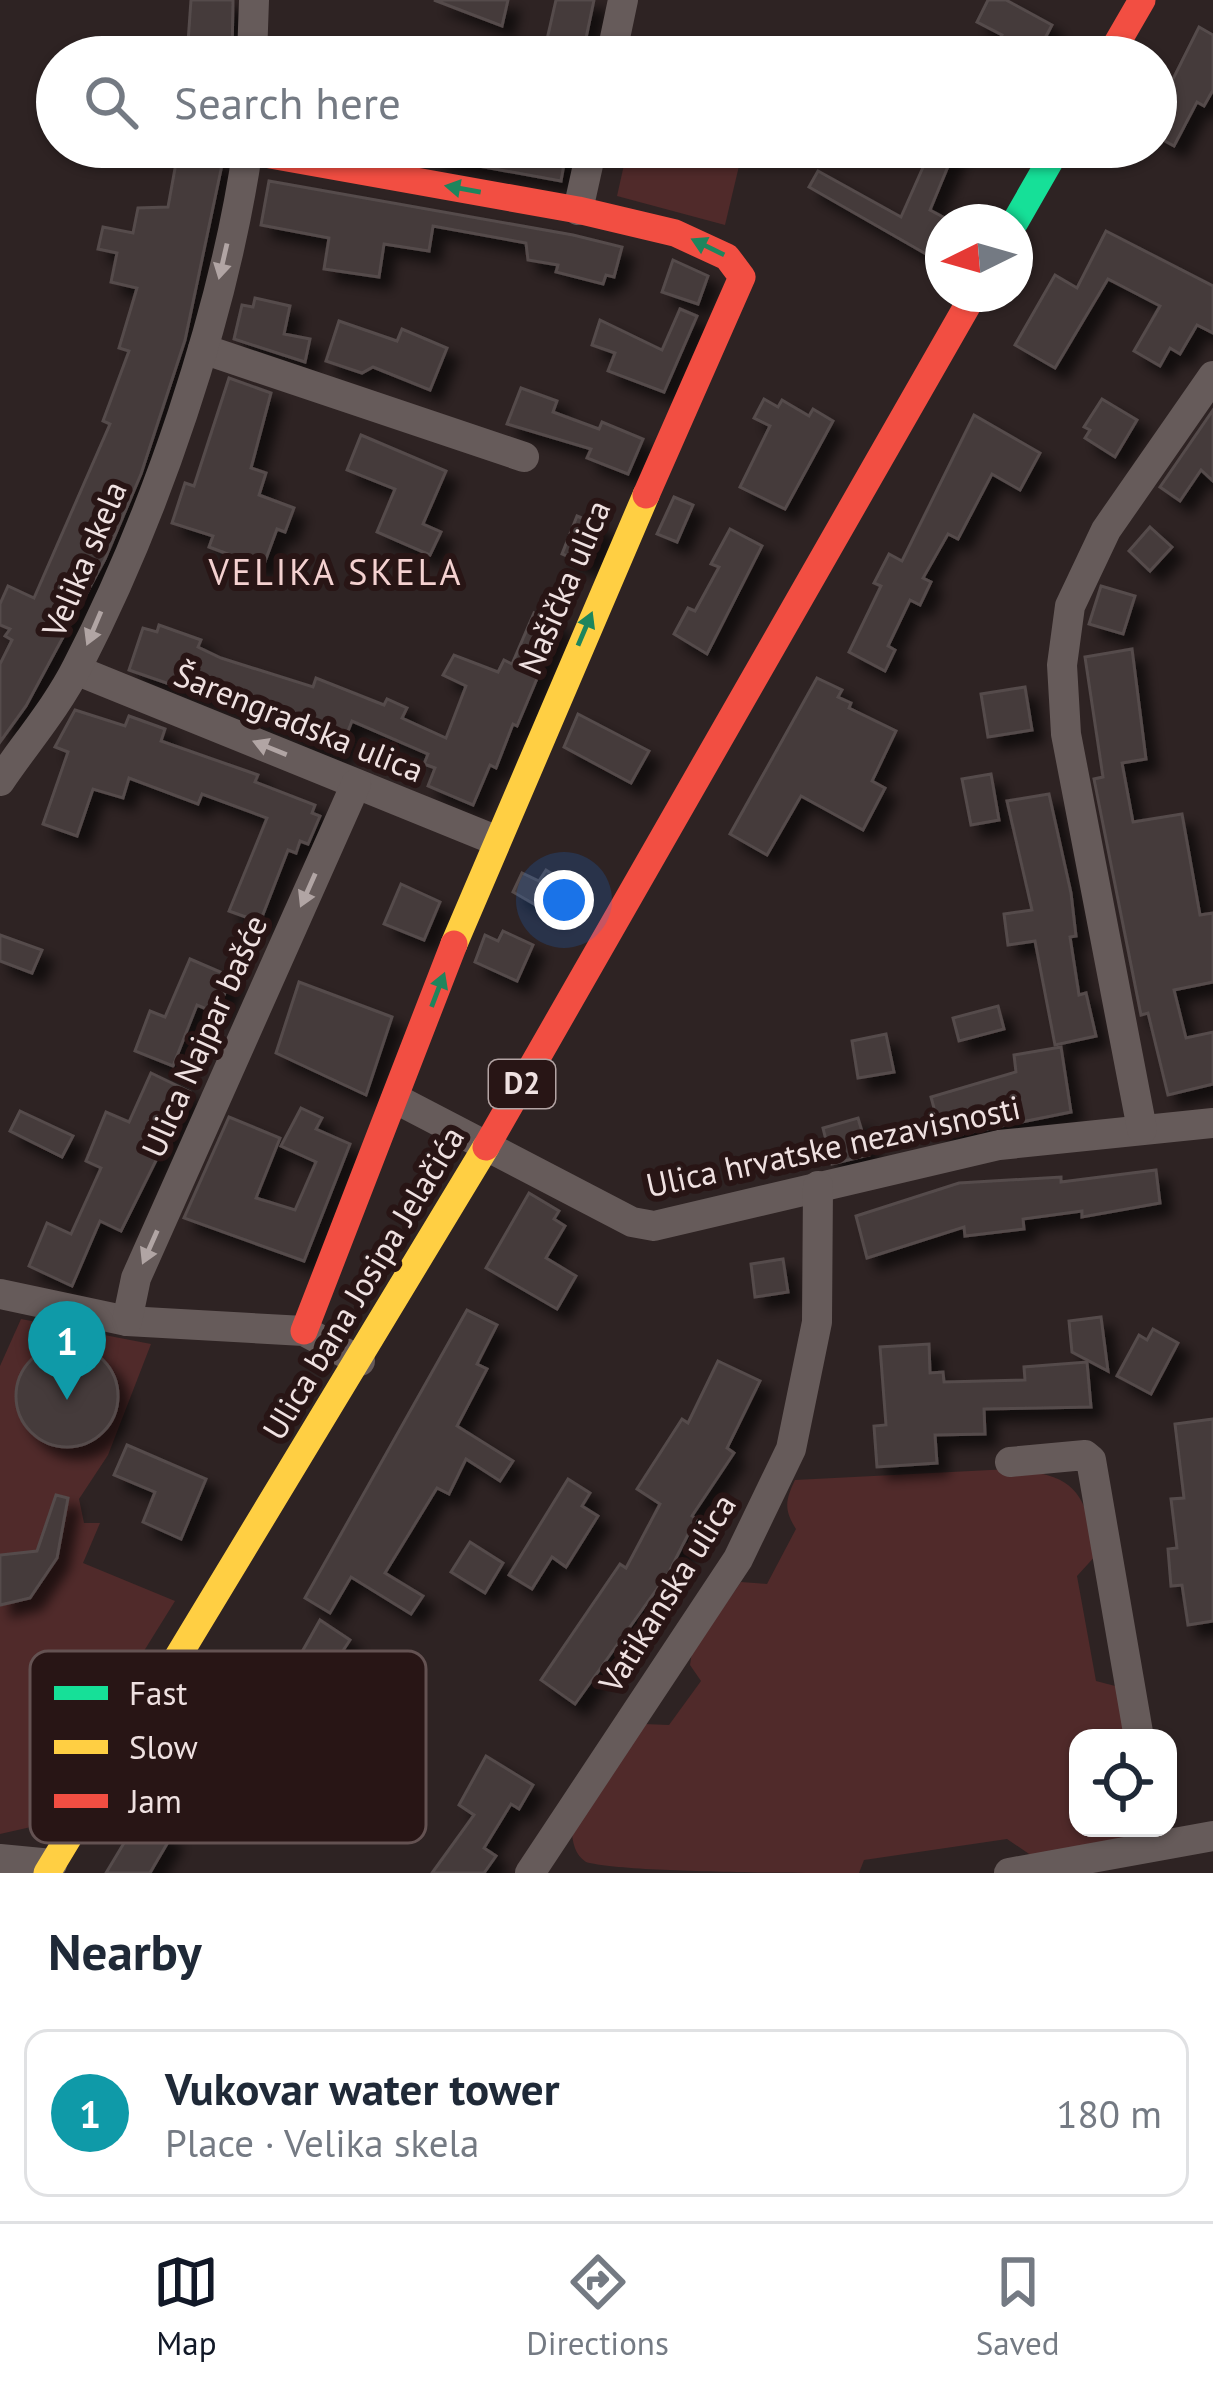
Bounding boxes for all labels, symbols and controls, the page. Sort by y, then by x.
search box [36,36,1177,168]
icon: search [78,69,144,135]
text: Search here [174,73,401,131]
one-way arrow [444,180,481,199]
north arrow [925,204,1033,312]
one-way arrow [691,238,725,258]
one-way arrow [213,243,232,280]
street label: Velika skela [31,474,136,644]
street label: Našička ulica [508,493,619,680]
district label: VELIKA SKELA [207,548,464,595]
one-way arrow [84,611,103,647]
one-way arrow [576,611,595,647]
street label: Šarengradska ulica [168,652,430,791]
one-way arrow [251,738,287,757]
your location [534,870,594,930]
one-way arrow [298,873,318,908]
street label: Ulica Najpar bašće [131,908,276,1164]
one-way arrow [429,972,448,1008]
road number: D2 [489,1060,555,1108]
street label: Ulica hrvatske nezavisnosti [642,1085,1024,1206]
street label: Ulica bana Josipa Jelačića [252,1118,473,1447]
one-way arrow [139,1230,159,1265]
pin: 1 [28,1301,106,1400]
street label: Vatikanska ulica [588,1485,745,1701]
legend [30,1651,426,1843]
text: Fast [129,1671,188,1714]
text: Slow [129,1725,198,1768]
map controls [1069,1729,1177,1837]
button: locate [1069,1729,1177,1837]
text: Jam [127,1779,182,1822]
text: Nearby [48,1918,202,1984]
text: Vukovar water tower [165,2059,560,2117]
text: 1 [79,2088,101,2139]
text: 180 m [1056,2088,1162,2139]
text: Place · Velika skela [165,2117,479,2168]
tab: Map [153,2249,219,2364]
tab: Directions [526,2249,669,2364]
tab: Saved [976,2249,1060,2364]

